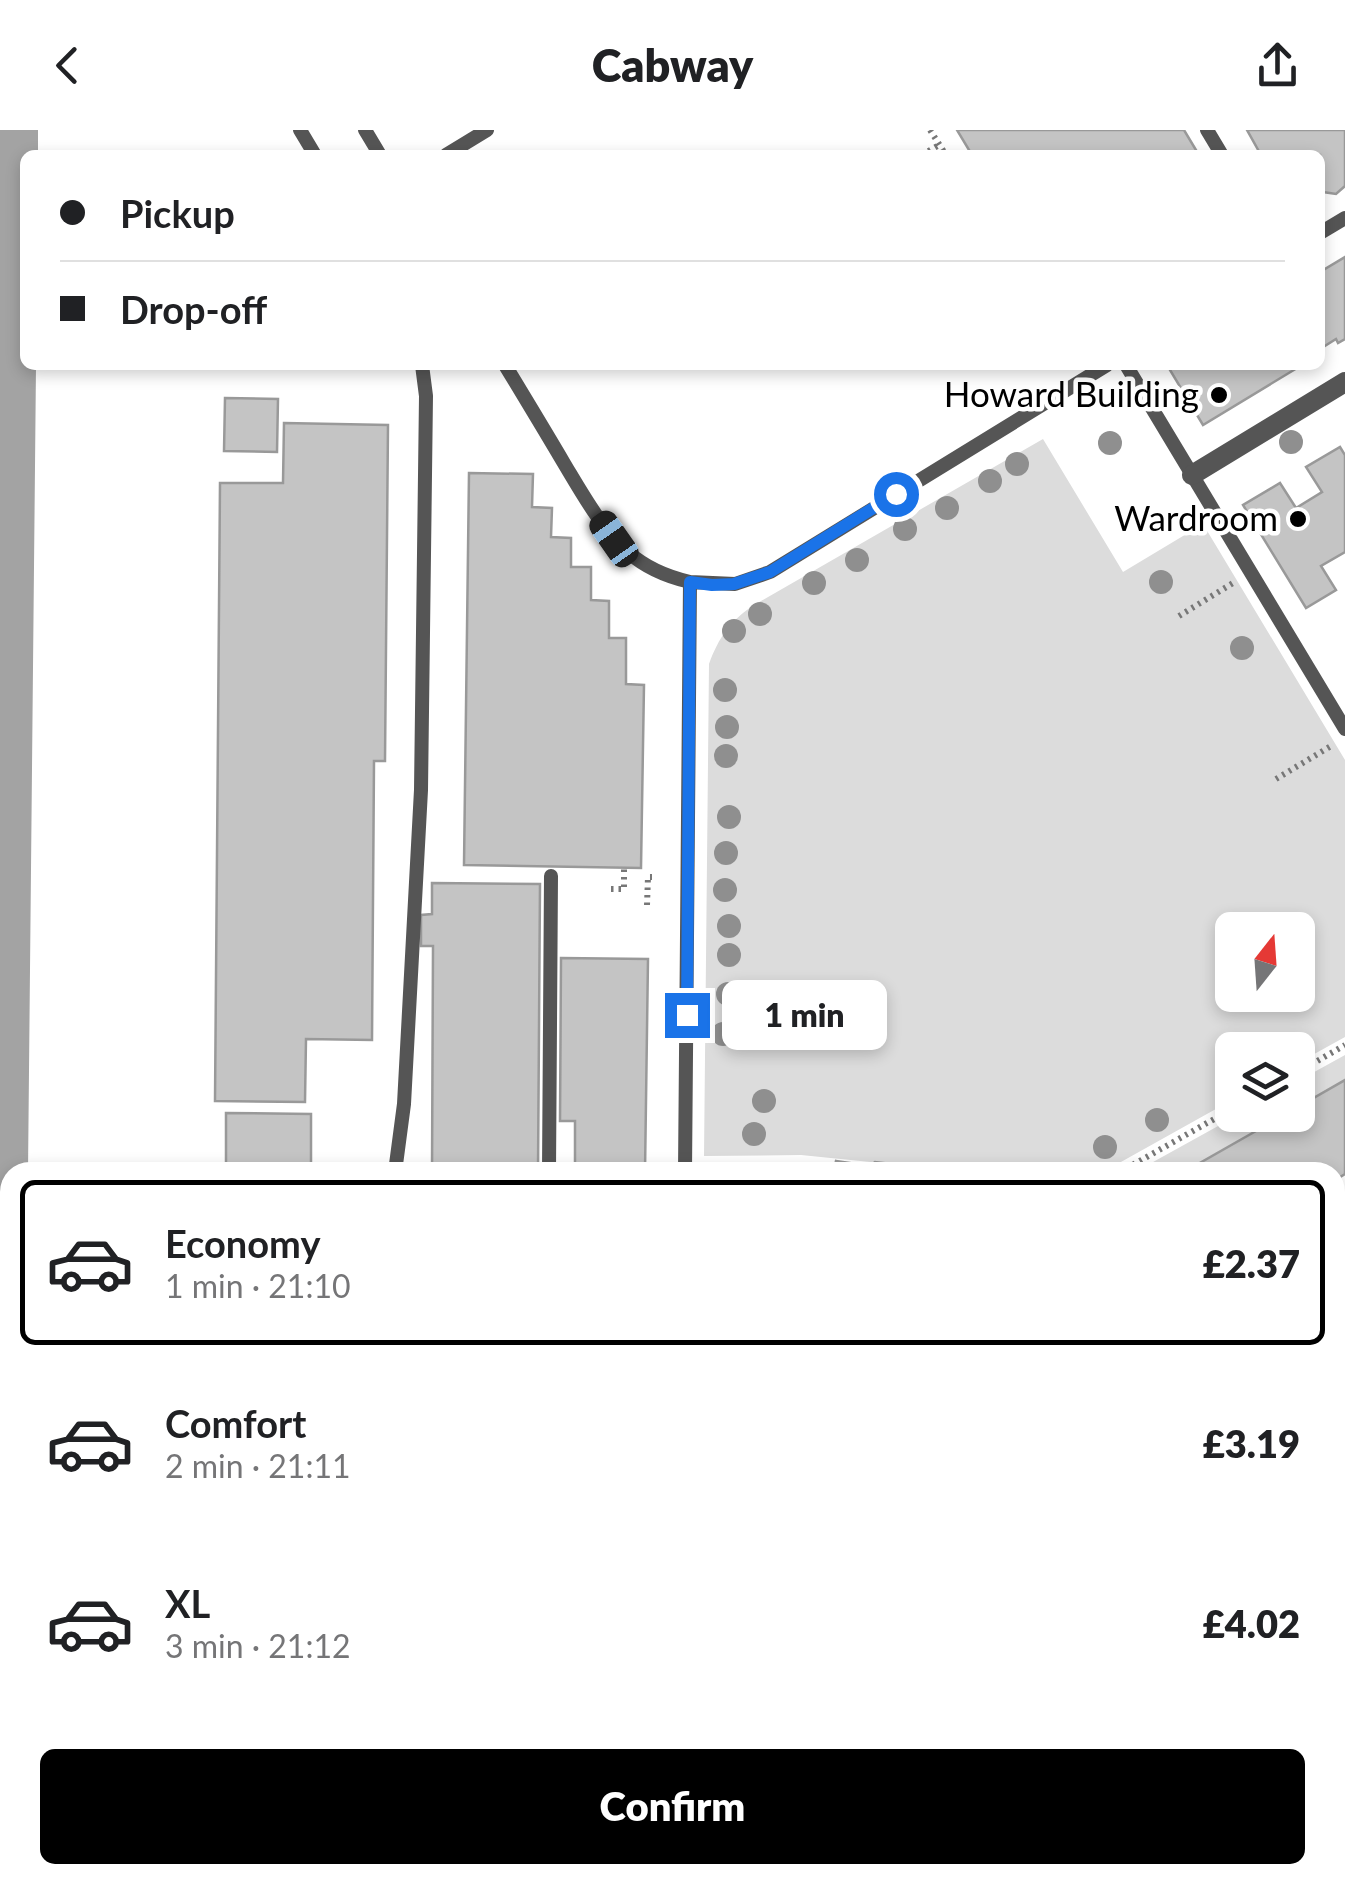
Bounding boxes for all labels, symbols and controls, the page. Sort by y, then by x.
icon: back [40,38,95,93]
text: Cabway [592,38,753,92]
icon: share [1250,38,1305,93]
text: Pickup [120,190,235,236]
text: Drop-off [120,286,267,332]
place label: Howard Building [944,372,1199,414]
marker: Howard Building [1208,384,1230,406]
route start [874,472,919,517]
place label: Wardroom [1114,496,1278,538]
car [585,506,643,572]
marker: Wardroom [1287,508,1309,530]
north arrow [1215,912,1315,1012]
map controls [1215,912,1315,1132]
callout: 1 min [722,980,887,1050]
route end [665,993,710,1038]
text: 1 min [765,995,844,1034]
button: layers [1215,1032,1315,1132]
icon: car [45,1218,135,1308]
text: Economy [165,1220,320,1266]
text: £2.37 [1203,1240,1300,1286]
text: 1 min · 21:10 [165,1266,351,1305]
icon: car [45,1398,135,1488]
text: Comfort [165,1400,306,1446]
text: £3.19 [1203,1420,1300,1466]
text: 2 min · 21:11 [165,1446,351,1485]
icon: car [45,1578,135,1668]
text: XL [165,1580,210,1626]
text: £4.02 [1203,1600,1300,1646]
text: 3 min · 21:12 [165,1626,351,1665]
button: Confirm [40,1749,1305,1864]

